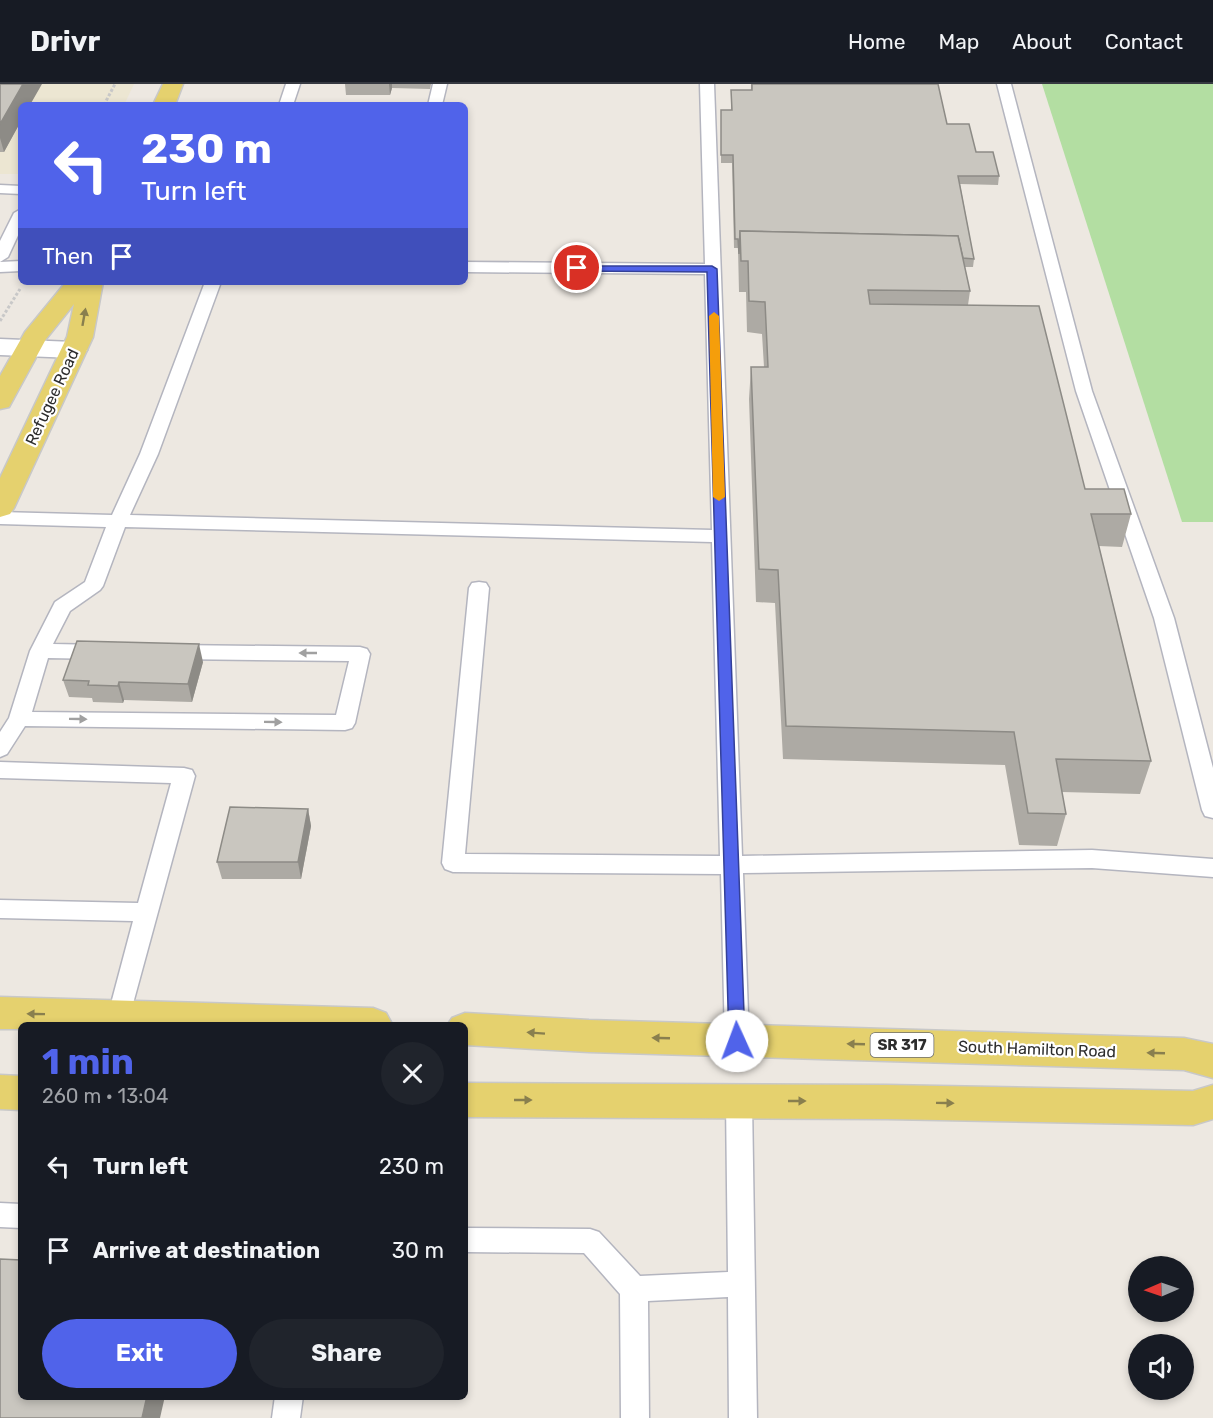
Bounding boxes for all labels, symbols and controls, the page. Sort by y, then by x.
text: Drivr [30,25,100,58]
text: Home [848,29,905,54]
text: Map [938,29,979,54]
text: About [1012,29,1072,54]
text: Contact [1105,29,1183,54]
text: 230 m [141,124,272,174]
icon: left [42,126,120,204]
text: Turn left [141,175,246,207]
icon: arrive [105,240,138,273]
pin [551,242,602,293]
text: Then [42,243,93,270]
icon: arrive [560,251,593,284]
one-way arrow [80,307,89,326]
street label: Refugee Road [21,346,83,448]
one-way arrow [299,648,318,658]
one-way arrow [68,715,87,724]
one-way arrow [263,718,282,727]
one-way arrow [26,1009,45,1018]
position arrow [705,1009,769,1073]
one-way arrow [527,1028,546,1038]
road number: SR 317 [870,1033,934,1057]
one-way arrow [651,1034,670,1043]
street label: South Hamilton Road [958,1037,1116,1061]
one-way arrow [846,1039,865,1049]
text: 1 min [42,1040,134,1083]
button: close [381,1042,444,1105]
one-way arrow [1146,1048,1165,1057]
text: 260 m · 13:04 [42,1084,168,1108]
one-way arrow [514,1095,533,1105]
one-way arrow [788,1097,807,1106]
one-way arrow [936,1098,955,1108]
icon: left [42,1150,75,1183]
text: Turn left [93,1153,188,1180]
text: 230 m [379,1153,444,1180]
icon: arrive [42,1234,75,1267]
text: Arrive at destination [93,1237,320,1264]
text: 30 m [392,1237,444,1264]
north arrow [1128,1256,1194,1322]
map controls [1128,1256,1194,1400]
button: Exit [42,1319,237,1388]
button: Share [249,1319,444,1388]
button: sound [1128,1334,1194,1400]

